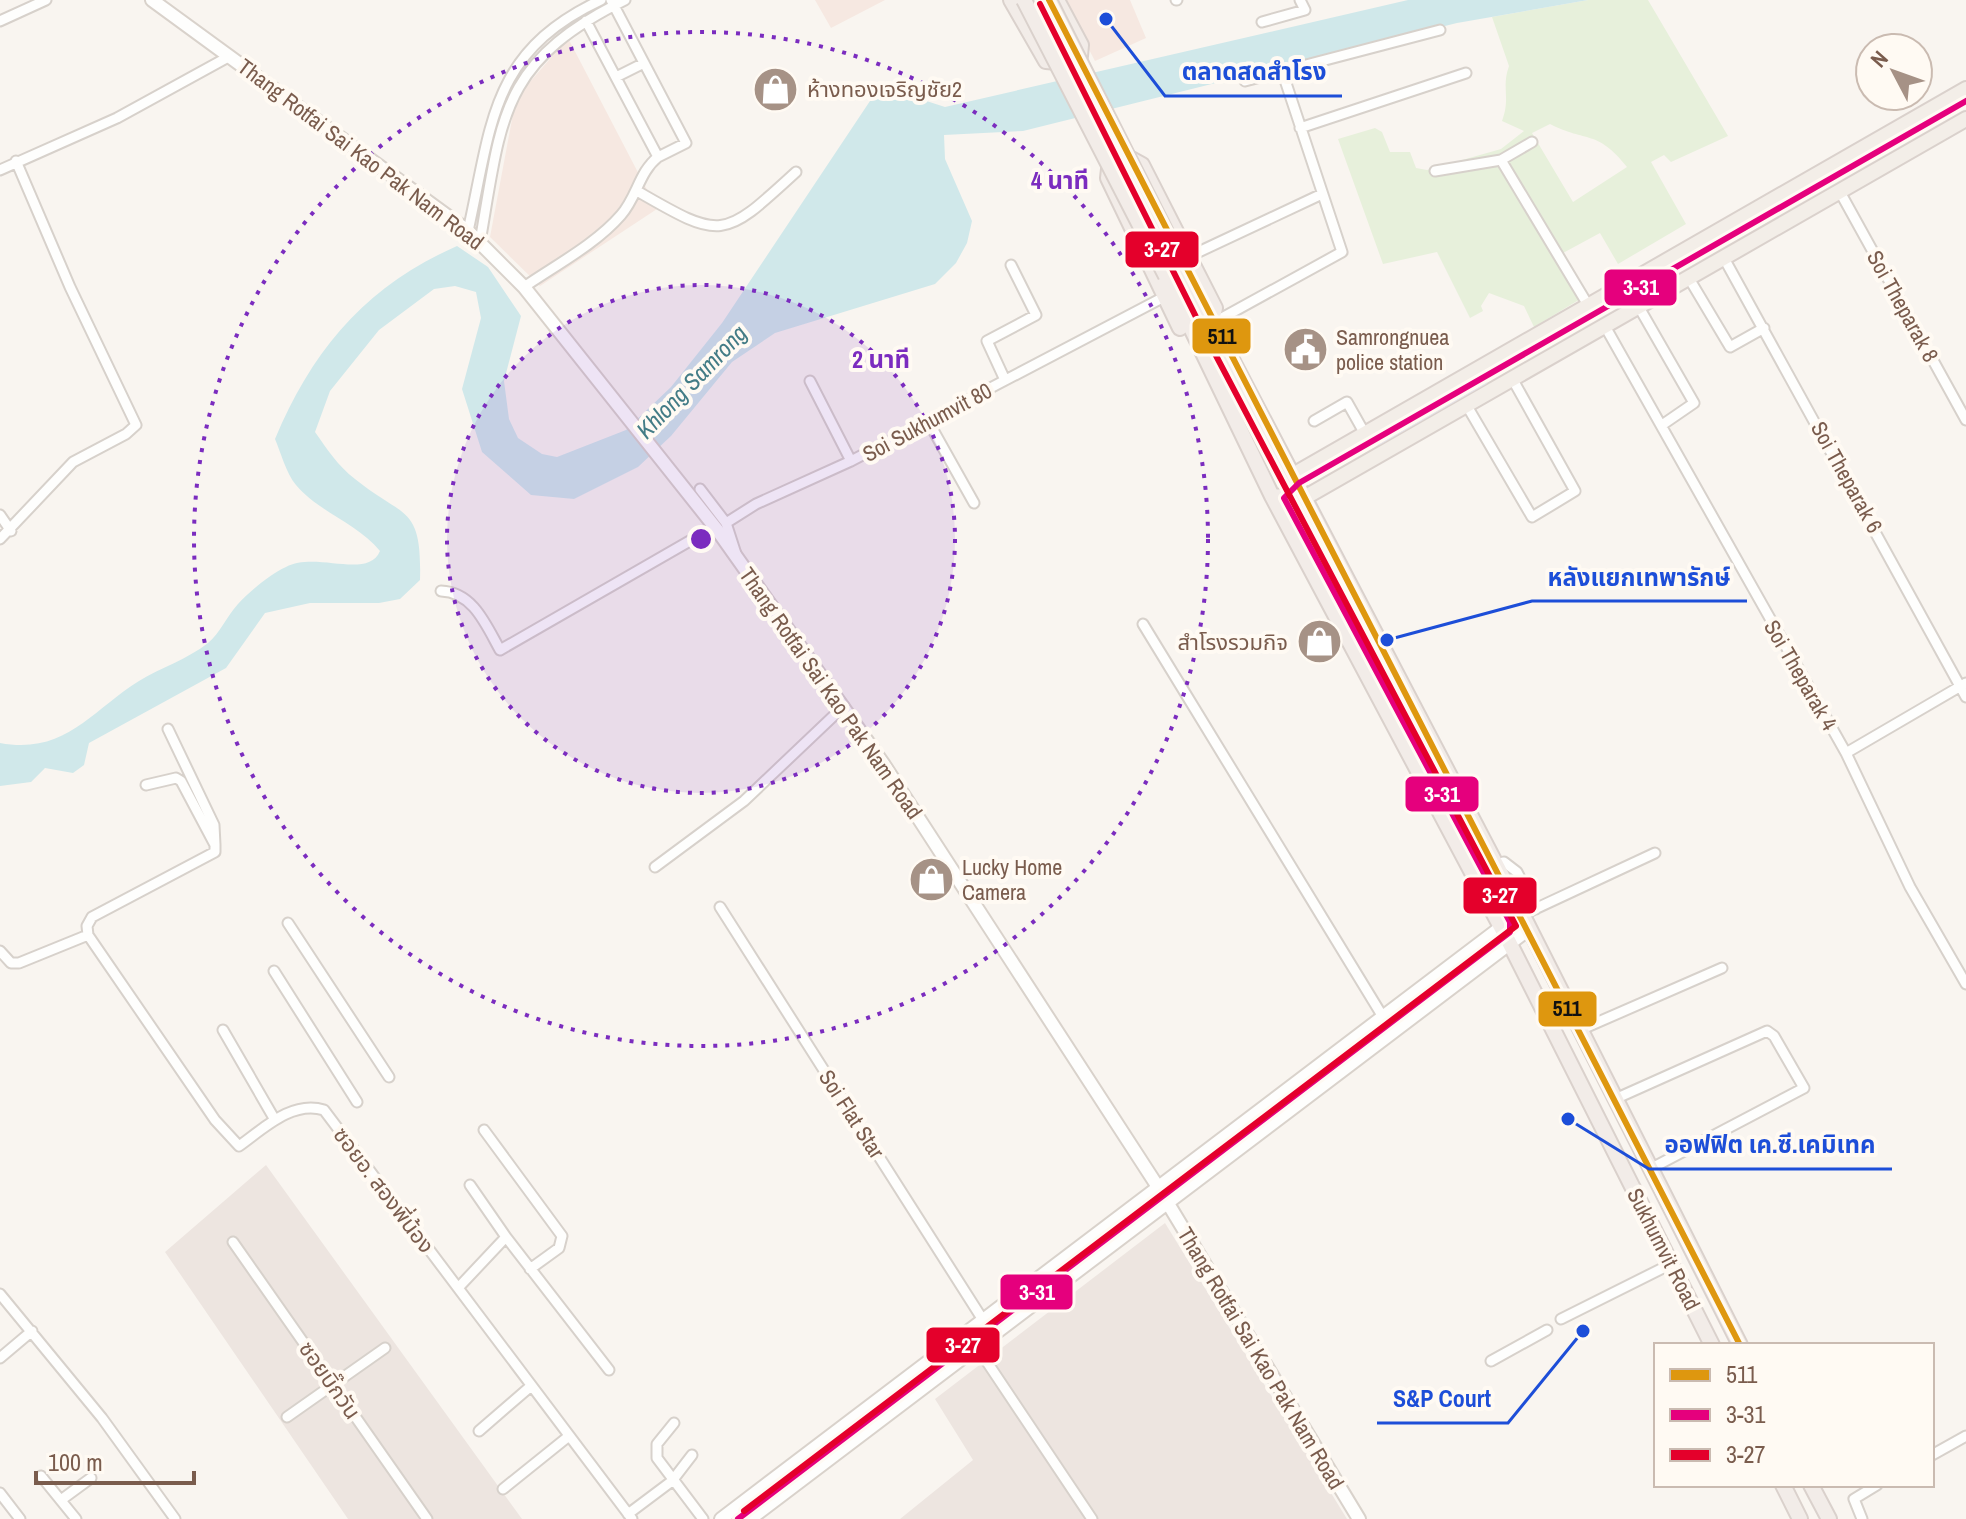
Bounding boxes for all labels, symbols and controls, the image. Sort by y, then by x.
north arrow [1854,32,1934,112]
text: N [1863,44,1895,74]
callout: ตลาดสดสำโรง [1165,48,1342,96]
street label: Thang Rotfai Sai Kao Pak Nam Road [232,51,490,257]
text: ตลาดสดสำโรง [1182,55,1326,87]
shop icon: ห้างทองเจริญชัย2 [752,65,800,113]
place label: ห้างทองเจริญชัย2 [807,74,962,104]
text: 4 นาที [1031,164,1089,196]
line badge: 3-27 [1124,230,1200,269]
text: 3-27 [1144,234,1180,264]
street label: Soi Theparak 8 [1860,245,1946,367]
line badge: 3-31 [1603,268,1678,307]
text: 3-31 [1623,272,1660,302]
water label: Khlong Samrong [629,317,754,445]
line badge: 511 [1191,317,1252,355]
text: 511 [1207,321,1238,351]
place label: Samrongnuea police station [1336,322,1449,377]
public building icon: Samrongnuea police station [1281,326,1329,374]
text: 2 นาที [852,343,910,375]
street label: Soi Sukhumvit 80 [857,375,997,469]
street label: Soi Theparak 6 [1804,416,1890,538]
centre of rings [687,525,715,553]
callout: หลังแยกเทพารักษ์ [1532,553,1747,601]
street label: Thang Rotfai Sai Kao Pak Nam Road [732,561,930,825]
text: หลังแยกเทพารักษ์ [1547,561,1731,593]
street label: Soi Theparak 4 [1757,614,1845,736]
shop icon: สำโรงรวมกิจ [1295,618,1343,666]
place label: สำโรงรวมกิจ [1177,627,1288,657]
line badge: 3-31 [1404,775,1480,813]
text: 3-31 [1424,779,1461,809]
place label: Lucky Home Camera [962,852,1062,907]
shop icon: Lucky Home Camera [907,856,955,904]
line badge: 3-27 [1462,876,1538,915]
text: 3-27 [1482,880,1518,910]
line badge: 511 [1537,990,1598,1028]
text: 511 [1552,993,1583,1023]
street label: Soi Flat Star [812,1064,892,1164]
street label: ซอยอ. สองพี่น้อง [327,1121,441,1259]
callout: ออฟฟิต เค.ซี.เคมิเทค [1649,1121,1892,1169]
text: ออฟฟิต เค.ซี.เคมิเทค [1664,1128,1876,1160]
street label: Sukhumvit Road [1620,1183,1708,1315]
street label: Thang Rotfai Sai Kao Pak Nam Road [1171,1221,1351,1495]
line badge: 3-31 [999,1273,1074,1311]
text: 3-31 [1019,1277,1056,1307]
line badge: 3-27 [925,1326,1001,1364]
text: 3-27 [945,1330,981,1360]
street label: ซอยบิ๊กวัน [292,1335,368,1425]
legend [1654,1343,1934,1487]
text: 511 [1726,1358,1757,1390]
callout: S&P Court [1377,1375,1508,1423]
text: S&P Court [1393,1382,1491,1414]
text: 3-31 [1726,1398,1765,1430]
scale bar [36,1435,194,1485]
text: 3-27 [1726,1438,1765,1470]
text: 100 m [48,1446,103,1478]

